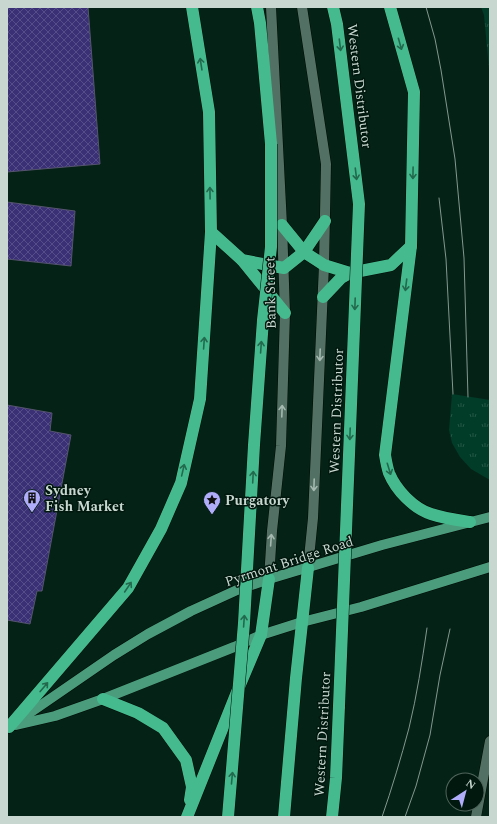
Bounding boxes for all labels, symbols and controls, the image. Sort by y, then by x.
street label: Western Distributor [341,23,378,150]
one-way arrow [336,38,344,51]
one-way arrow [397,38,404,51]
one-way arrow [197,57,205,70]
one-way arrow [409,166,416,179]
one-way arrow [352,167,360,180]
one-way arrow [206,187,214,200]
street label: Bank Street [259,257,282,329]
one-way arrow [402,278,410,291]
one-way arrow [352,297,359,310]
one-way arrow [201,337,208,350]
one-way arrow [258,341,265,354]
one-way arrow [316,348,324,361]
street label: Western Distributor [324,348,349,474]
one-way arrow [278,405,286,418]
one-way arrow [346,427,354,440]
one-way arrow [386,463,393,476]
one-way arrow [180,464,188,477]
one-way arrow [249,471,256,484]
one-way arrow [311,478,318,491]
place label: Sydney Fish Market [45,480,125,517]
building icon: Sydney Fish Market [22,488,42,513]
place icon: Purgatory [202,490,222,515]
place label: Purgatory [225,490,291,511]
street label: Pyrmont Bridge Road [222,531,356,592]
one-way arrow [268,534,275,547]
one-way arrow [124,582,132,593]
one-way arrow [241,615,248,628]
street label: Western Distributor [309,671,336,797]
one-way arrow [39,681,48,692]
one-way arrow [228,772,235,785]
north arrow [445,772,485,812]
text: N [462,775,479,794]

